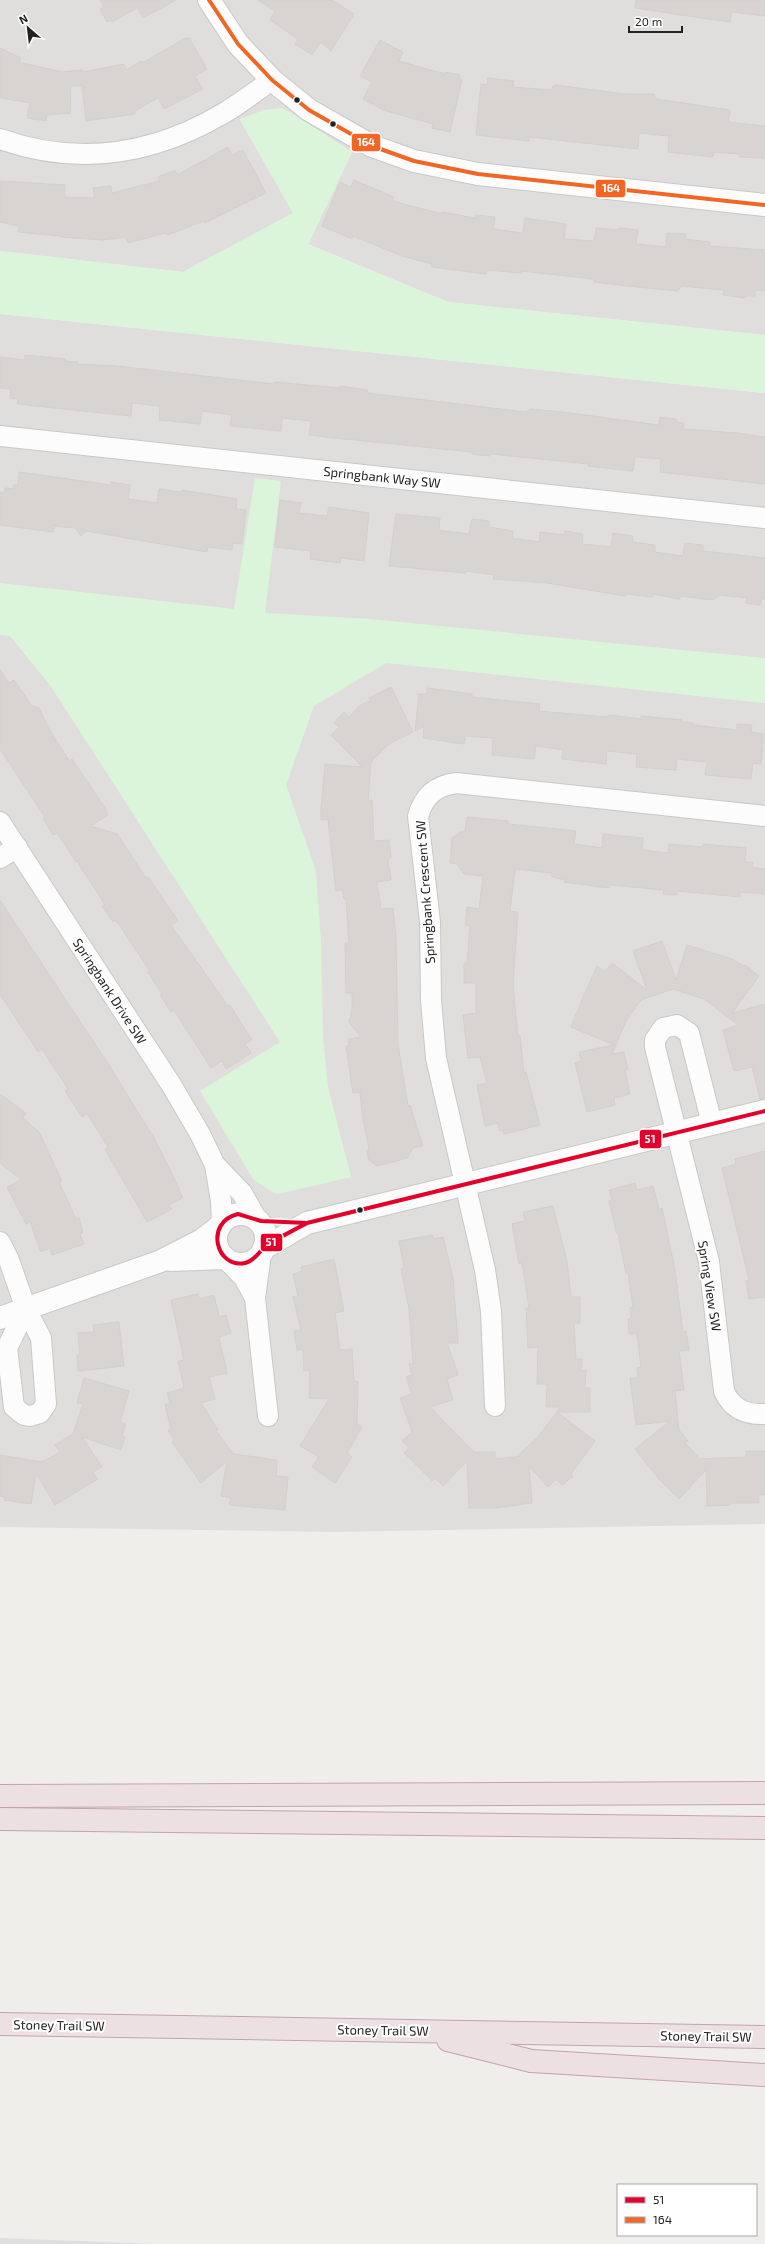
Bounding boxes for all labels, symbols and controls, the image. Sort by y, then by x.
north arrow [8,8,48,48]
scale bar [629,8,682,34]
text: N [17,11,30,26]
text: 20 m [635,14,662,28]
unlabelled marker [292,95,302,105]
unlabelled marker [328,119,338,129]
line badge: 164 [351,133,381,152]
text: 164 [357,135,375,148]
line badge: 164 [595,179,626,198]
text: 164 [602,181,620,194]
street label: Springbank Way SW [323,463,441,491]
street label: Springbank Crescent SW [412,820,438,964]
street label: Springbank Drive SW [70,935,150,1047]
line badge: 51 [639,1129,662,1149]
text: 51 [645,1132,655,1145]
unlabelled marker [355,1205,365,1215]
line badge: 51 [260,1233,283,1252]
text: 51 [266,1235,276,1248]
street label: Spring View SW [695,1239,725,1333]
street label: Stoney Trail SW [13,2016,105,2034]
street label: Stoney Trail SW [337,2021,429,2039]
street label: Stoney Trail SW [660,2027,752,2045]
legend [617,2184,757,2236]
text: 51 [653,2192,664,2206]
text: 164 [653,2212,672,2226]

